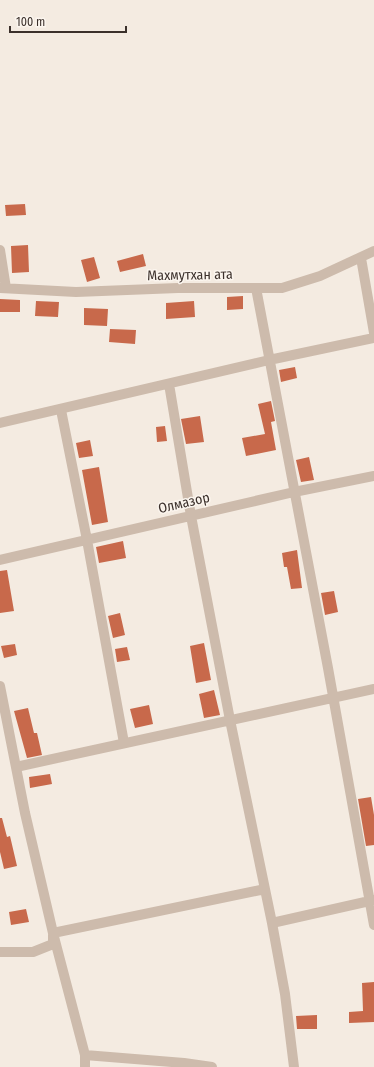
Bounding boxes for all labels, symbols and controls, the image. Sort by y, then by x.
scale bar [10,8,126,34]
text: 100 m [16,15,45,29]
street label: Махмутхан ата [147,266,233,284]
street label: Олмазор [157,489,211,517]

